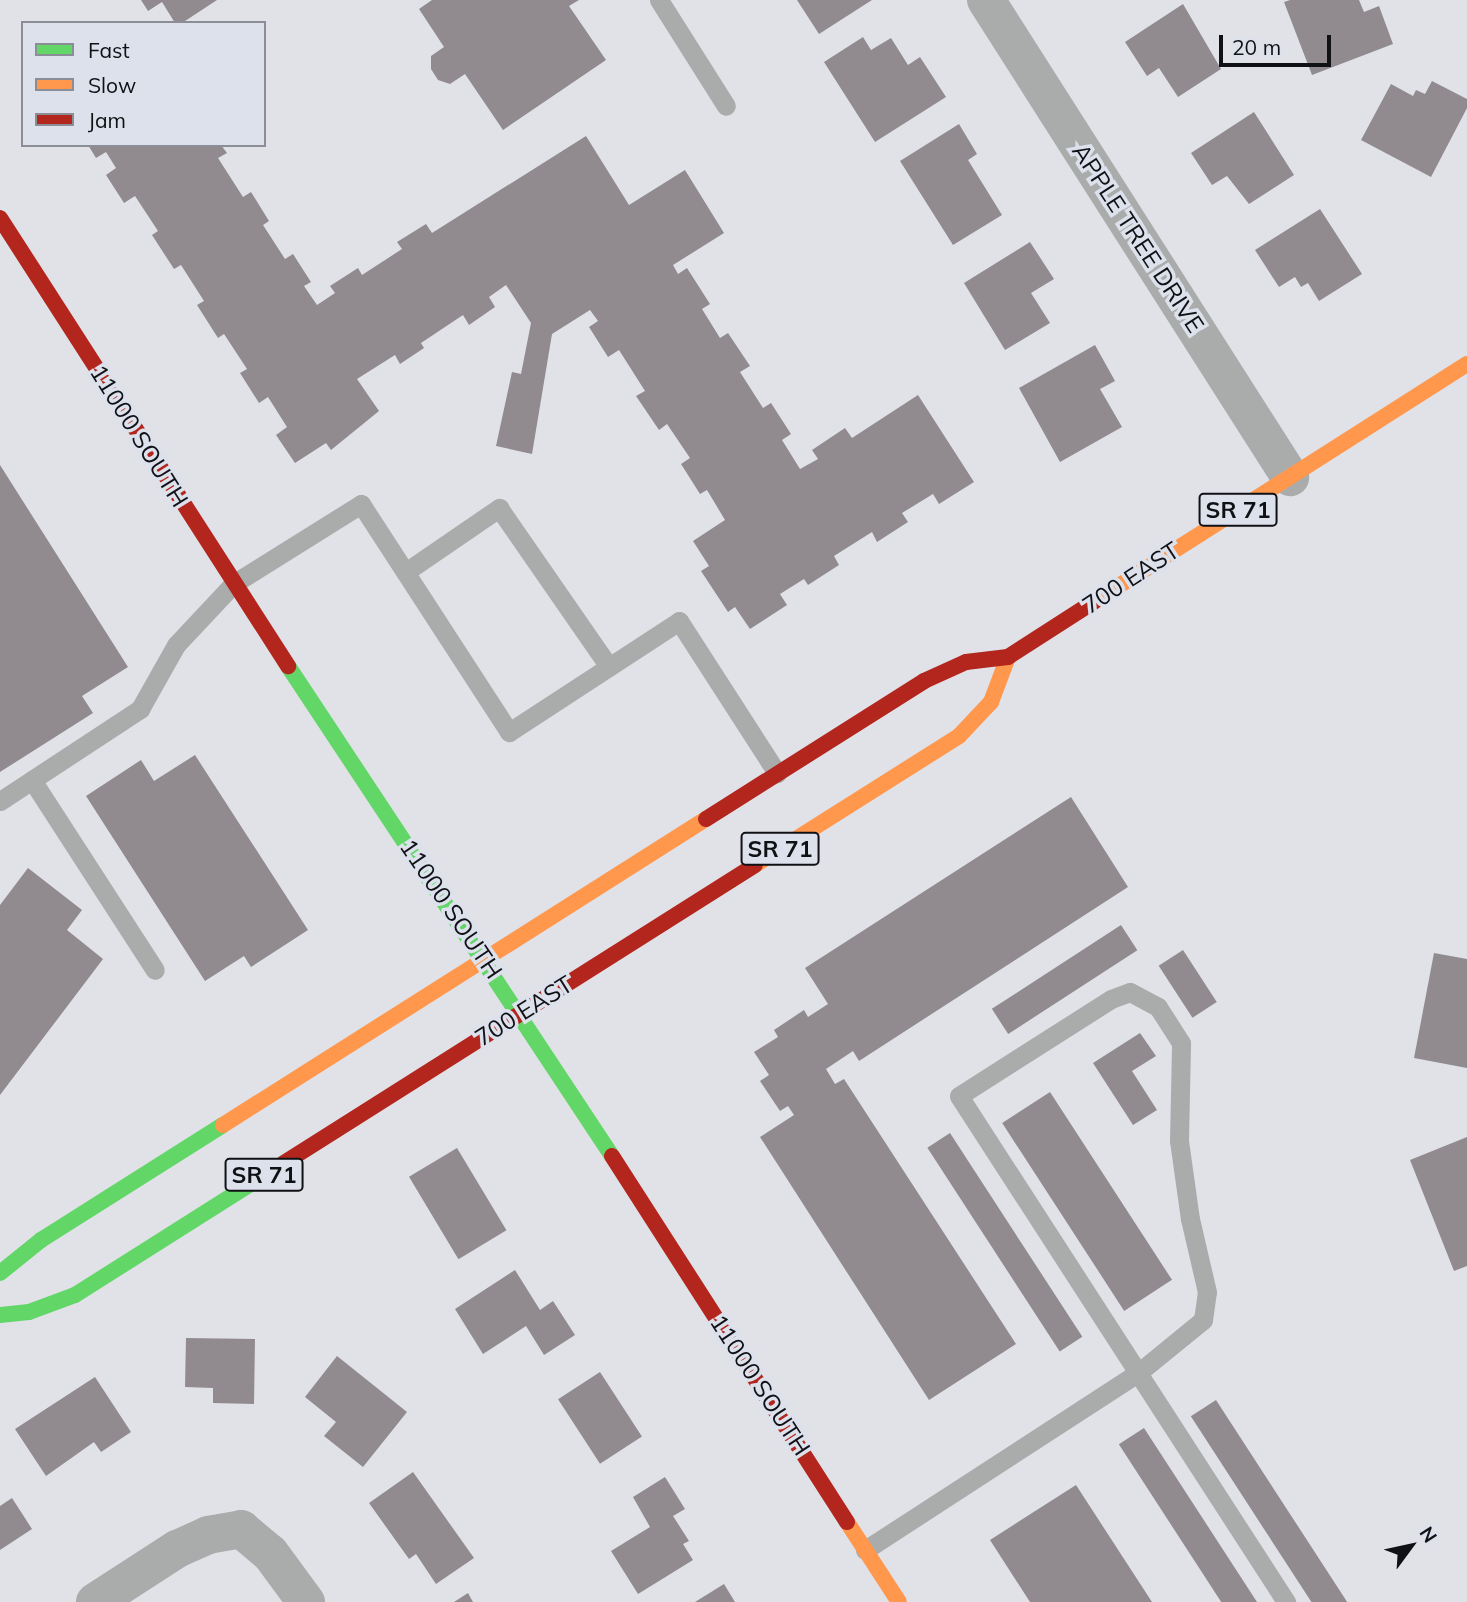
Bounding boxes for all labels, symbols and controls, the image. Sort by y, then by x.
legend [21,21,266,147]
scale bar [1222,21,1334,65]
text: 20 m [1232,34,1281,60]
text: Fast [88,37,130,63]
text: Slow [88,72,136,98]
text: Jam [88,107,126,133]
street label: APPLE TREE DRIVE [1066,138,1210,338]
street label: 11000 SOUTH [84,360,194,512]
road number: SR 71 [1198,490,1278,530]
street label: 700 EAST [1077,536,1185,620]
road number: SR 71 [740,830,820,869]
street label: 11000 SOUTH [394,834,508,984]
street label: 700 EAST [470,970,578,1052]
road number: SR 71 [224,1156,304,1194]
street label: 11000 SOUTH [704,1309,816,1461]
north arrow [1376,1511,1446,1581]
text: N [1415,1522,1443,1547]

